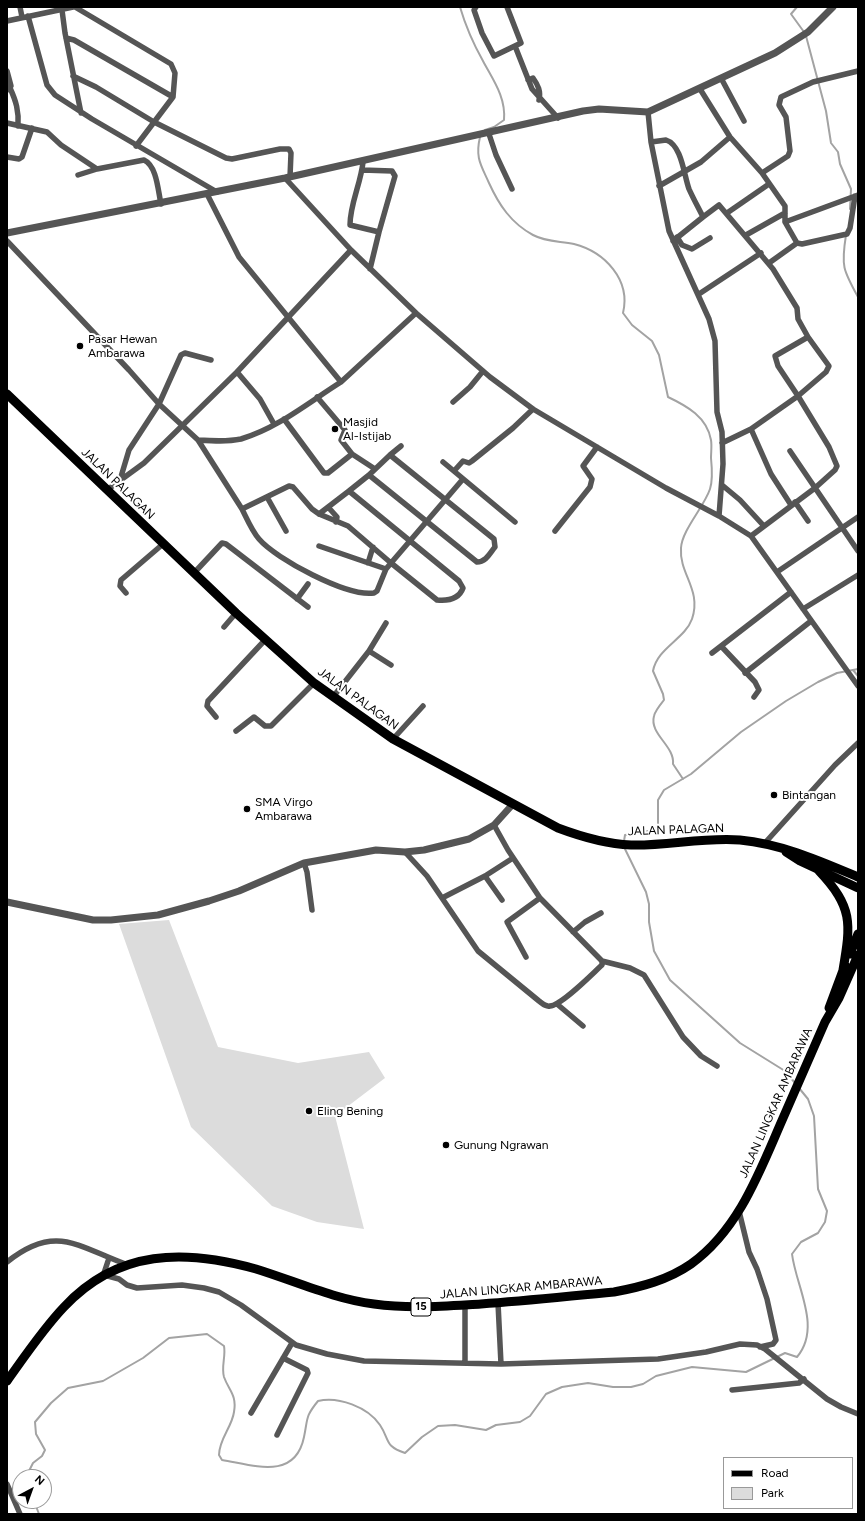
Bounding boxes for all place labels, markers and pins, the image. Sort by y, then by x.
place label: Pasar Hewan Ambarawa [88,332,157,360]
marker: Pasar Hewan Ambarawa [75,341,85,351]
place label: Masjid Al-Istijab [343,415,391,443]
marker: Masjid Al-Istijab [330,424,340,434]
place label: Bintangan [782,788,836,802]
marker: Bintangan [769,790,779,800]
place label: SMA Virgo Ambarawa [255,795,313,823]
marker: SMA Virgo Ambarawa [242,804,252,814]
place label: Eling Bening [317,1104,383,1118]
marker: Eling Bening [304,1106,314,1116]
place label: Gunung Ngrawan [454,1138,548,1152]
marker: Gunung Ngrawan [441,1140,451,1150]

